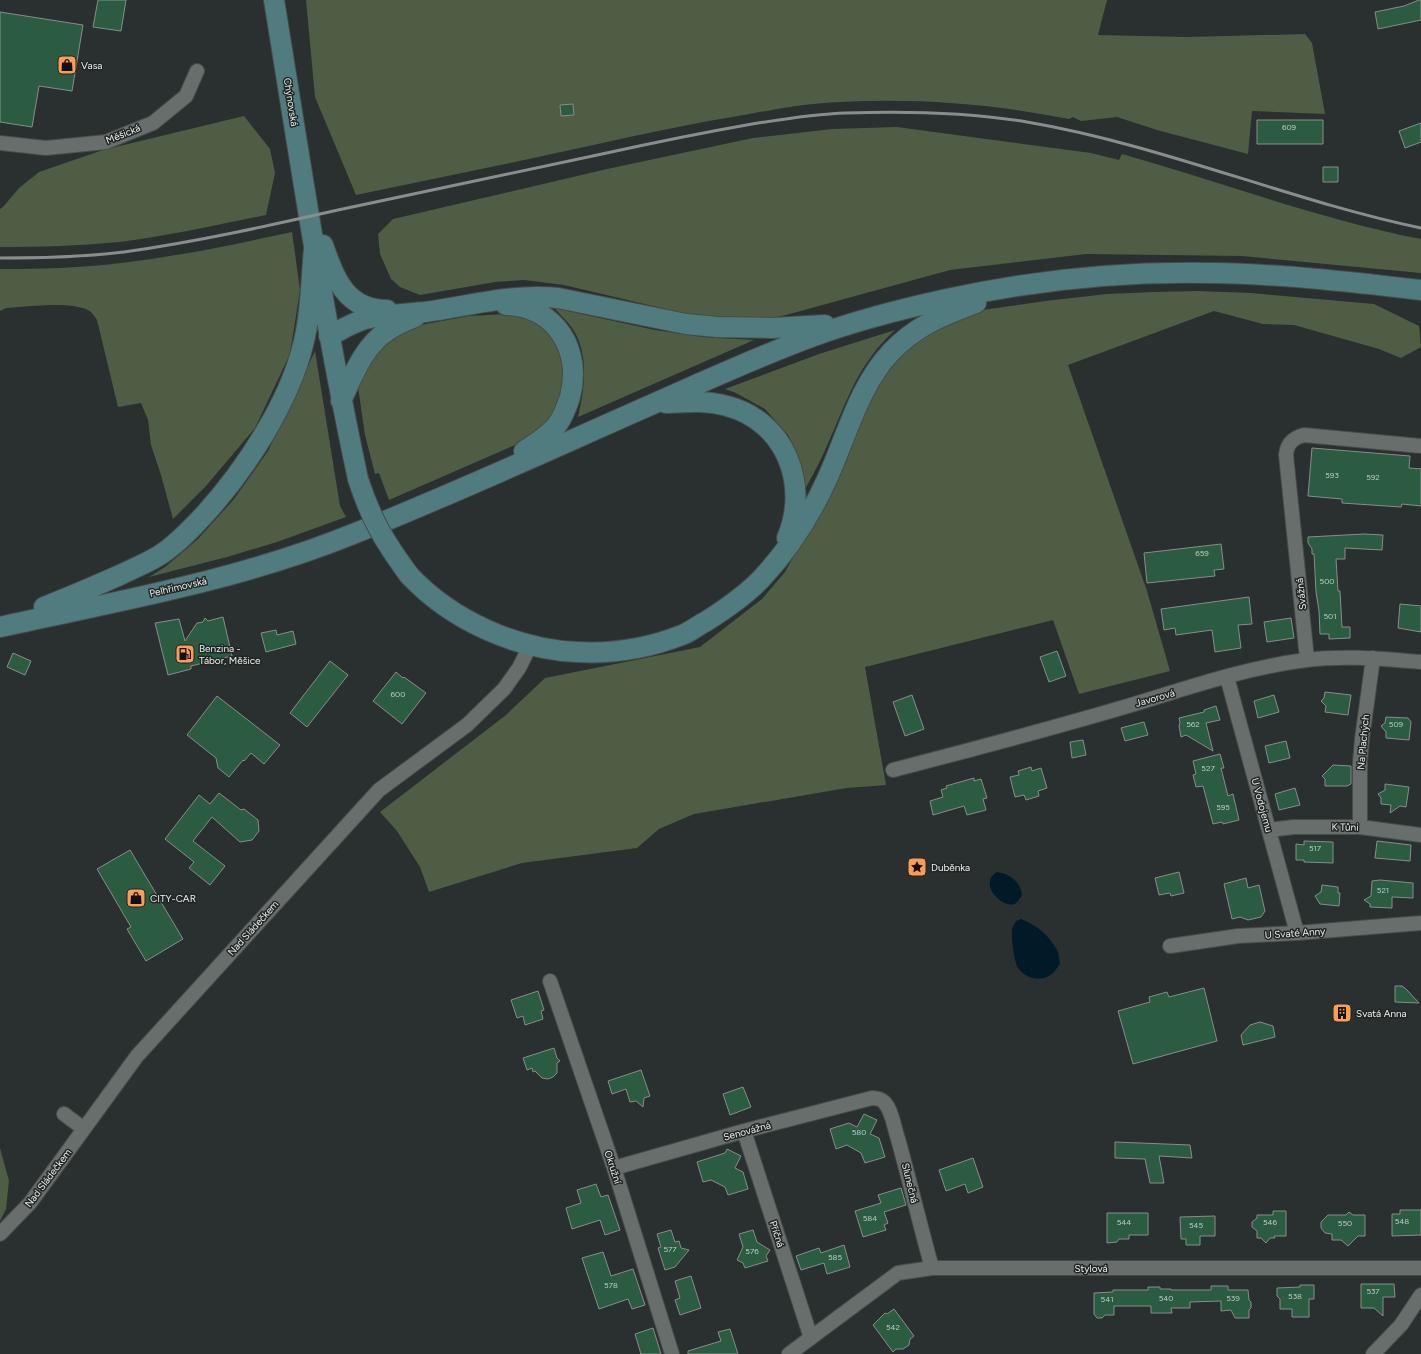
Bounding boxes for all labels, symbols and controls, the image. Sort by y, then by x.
shop icon: Vasa [56,54,78,76]
place label: Vasa [81,59,102,72]
street label: Chýnovská [281,77,301,127]
street label: Měšická [104,121,142,147]
house number: 609 [1282,122,1297,132]
house number: 593 [1325,470,1339,480]
house number: 592 [1366,472,1380,482]
house number: 659 [1195,548,1209,558]
street label: Pelhřimovská [148,574,208,600]
house number: 500 [1320,576,1334,586]
street label: Svážná [1293,577,1309,611]
house number: 501 [1323,611,1337,621]
place label: Benzina - Tábor, Měšice [199,642,261,667]
fuel station icon: Benzina - Tábor, Měšice [174,643,196,665]
street label: Javorová [1134,686,1176,710]
house number: 600 [391,689,405,699]
street label: Na Plachých [1354,713,1372,770]
house number: 562 [1186,719,1200,729]
house number: 509 [1389,719,1404,729]
house number: 527 [1201,763,1215,773]
street label: U Vodojemu [1249,776,1275,834]
house number: 595 [1216,802,1230,812]
street label: K Tůni [1331,820,1359,834]
house number: 517 [1309,843,1322,853]
place icon: Duběnka [906,856,928,878]
place label: Duběnka [931,861,970,874]
house number: 521 [1377,885,1389,895]
shop icon: CITY-CAR [125,887,147,909]
place label: CITY-CAR [150,892,196,905]
street label: Nad Sládečkem [225,898,281,958]
street label: U Svaté Anny [1264,924,1326,942]
building icon: Svatá Anna [1331,1002,1353,1024]
place label: Svatá Anna [1356,1007,1407,1020]
street label: Senovážná [722,1118,772,1144]
house number: 580 [852,1127,866,1137]
street label: Nad Sládečkem [22,1146,74,1210]
street label: Okružní [602,1149,625,1186]
street label: Slunečná [899,1162,921,1204]
house number: 584 [863,1213,877,1223]
house number: 548 [1395,1216,1409,1226]
house number: 544 [1117,1217,1131,1227]
house number: 546 [1263,1217,1278,1227]
house number: 550 [1338,1218,1352,1228]
street label: Příčná [767,1219,787,1249]
house number: 545 [1189,1220,1203,1230]
house number: 577 [663,1244,677,1254]
house number: 576 [745,1246,759,1256]
house number: 585 [828,1252,842,1262]
street label: Stylová [1074,1262,1108,1275]
house number: 578 [604,1280,618,1290]
house number: 537 [1366,1286,1380,1296]
house number: 538 [1288,1291,1302,1301]
house number: 540 [1159,1293,1173,1303]
house number: 539 [1226,1293,1240,1303]
house number: 541 [1101,1294,1113,1304]
house number: 542 [886,1322,900,1332]

